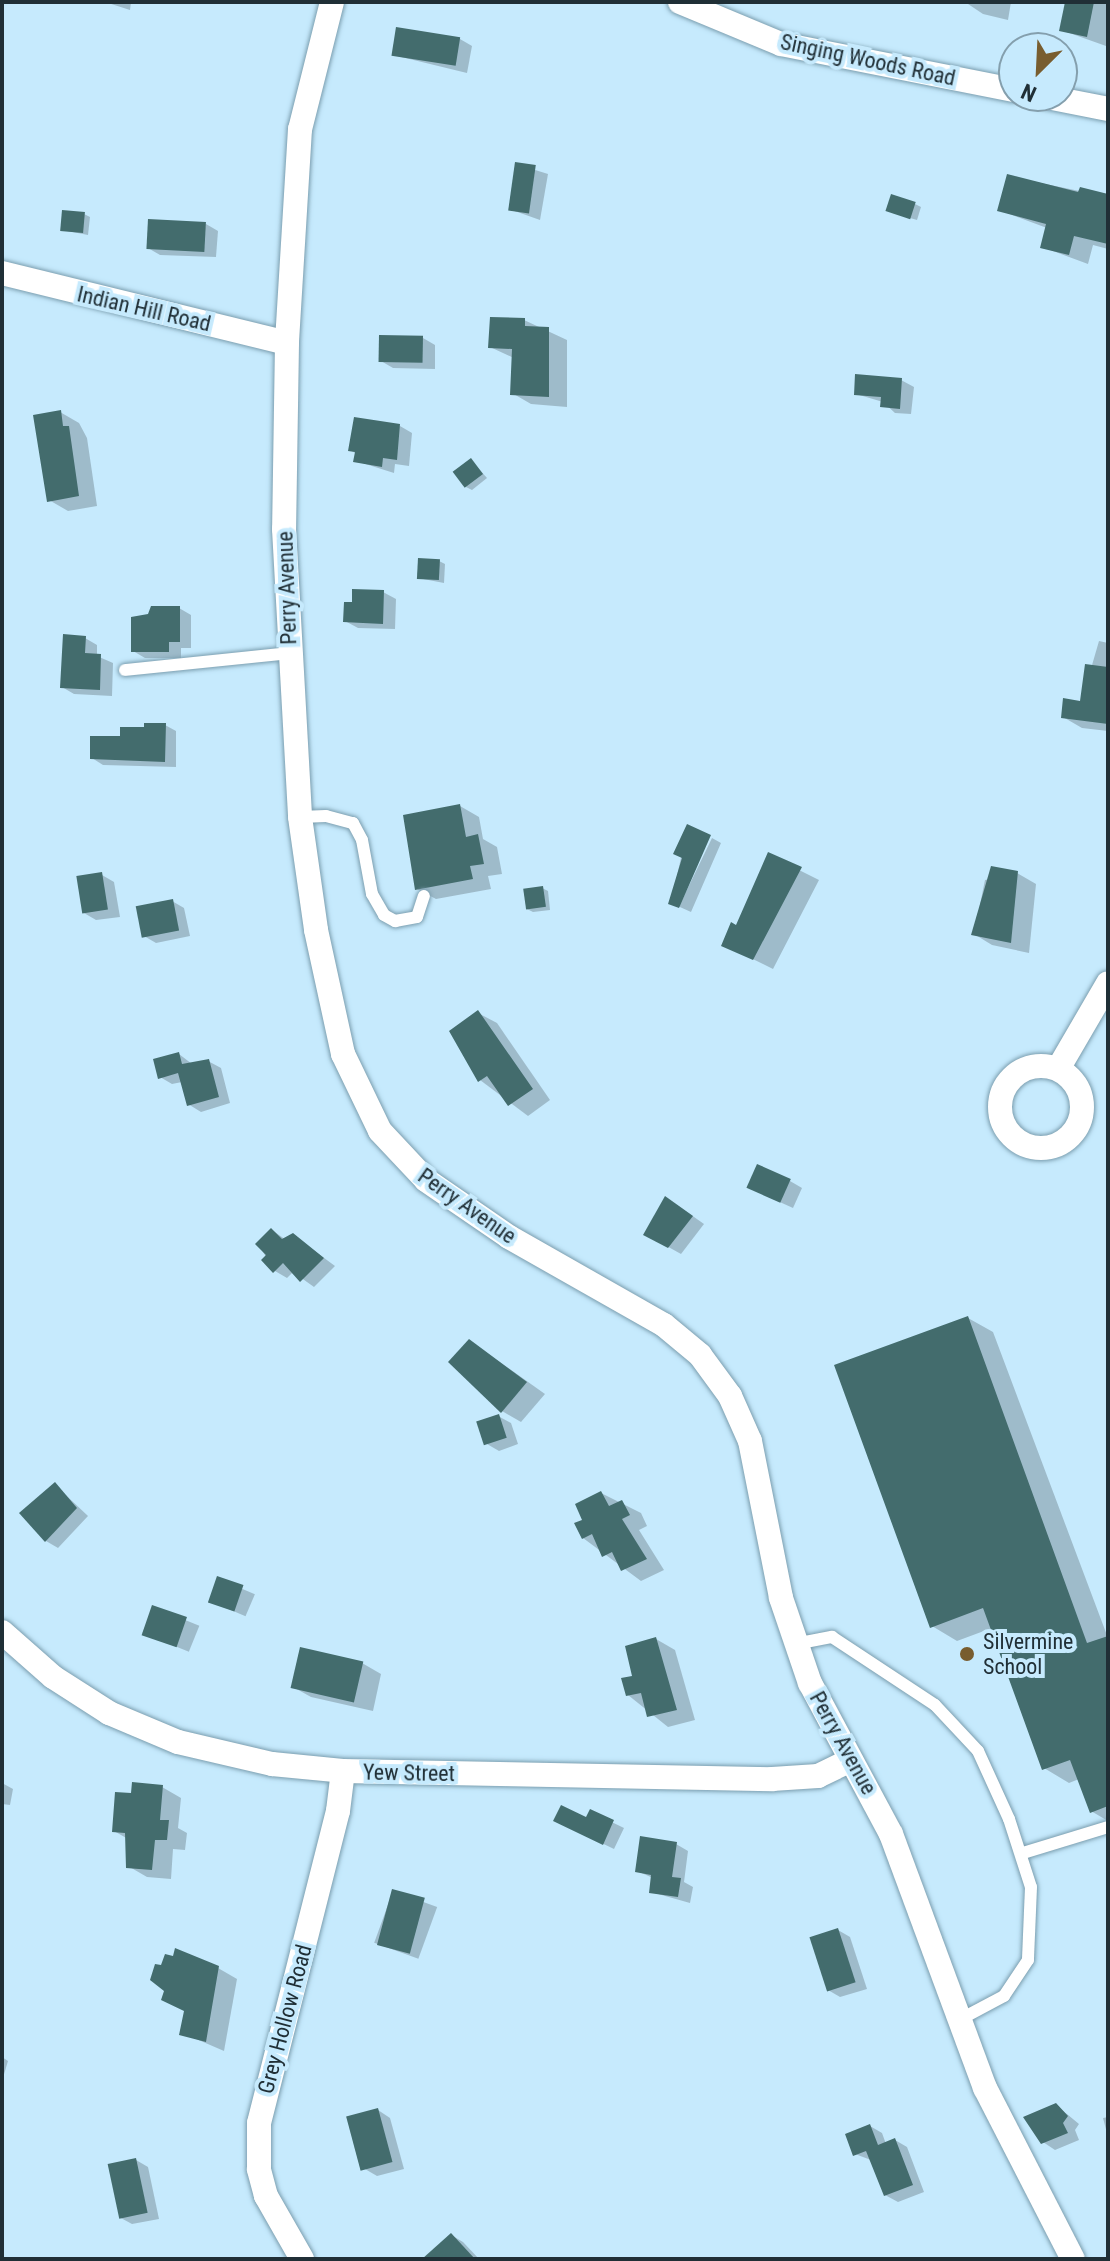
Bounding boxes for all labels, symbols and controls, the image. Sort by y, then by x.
street label: Singing Woods Road [778,29,958,91]
north arrow [998,32,1078,112]
text: N [1018,78,1040,107]
street label: Indian Hill Road [75,281,213,337]
street label: Perry Avenue [272,531,302,645]
street label: Perry Avenue [413,1163,521,1249]
place label: Silvermine School [983,1628,1073,1680]
marker: Silvermine School [958,1645,976,1663]
street label: Perry Avenue [804,1687,882,1799]
street label: Yew Street [363,1759,455,1787]
street label: Grey Hollow Road [252,1942,318,2096]

